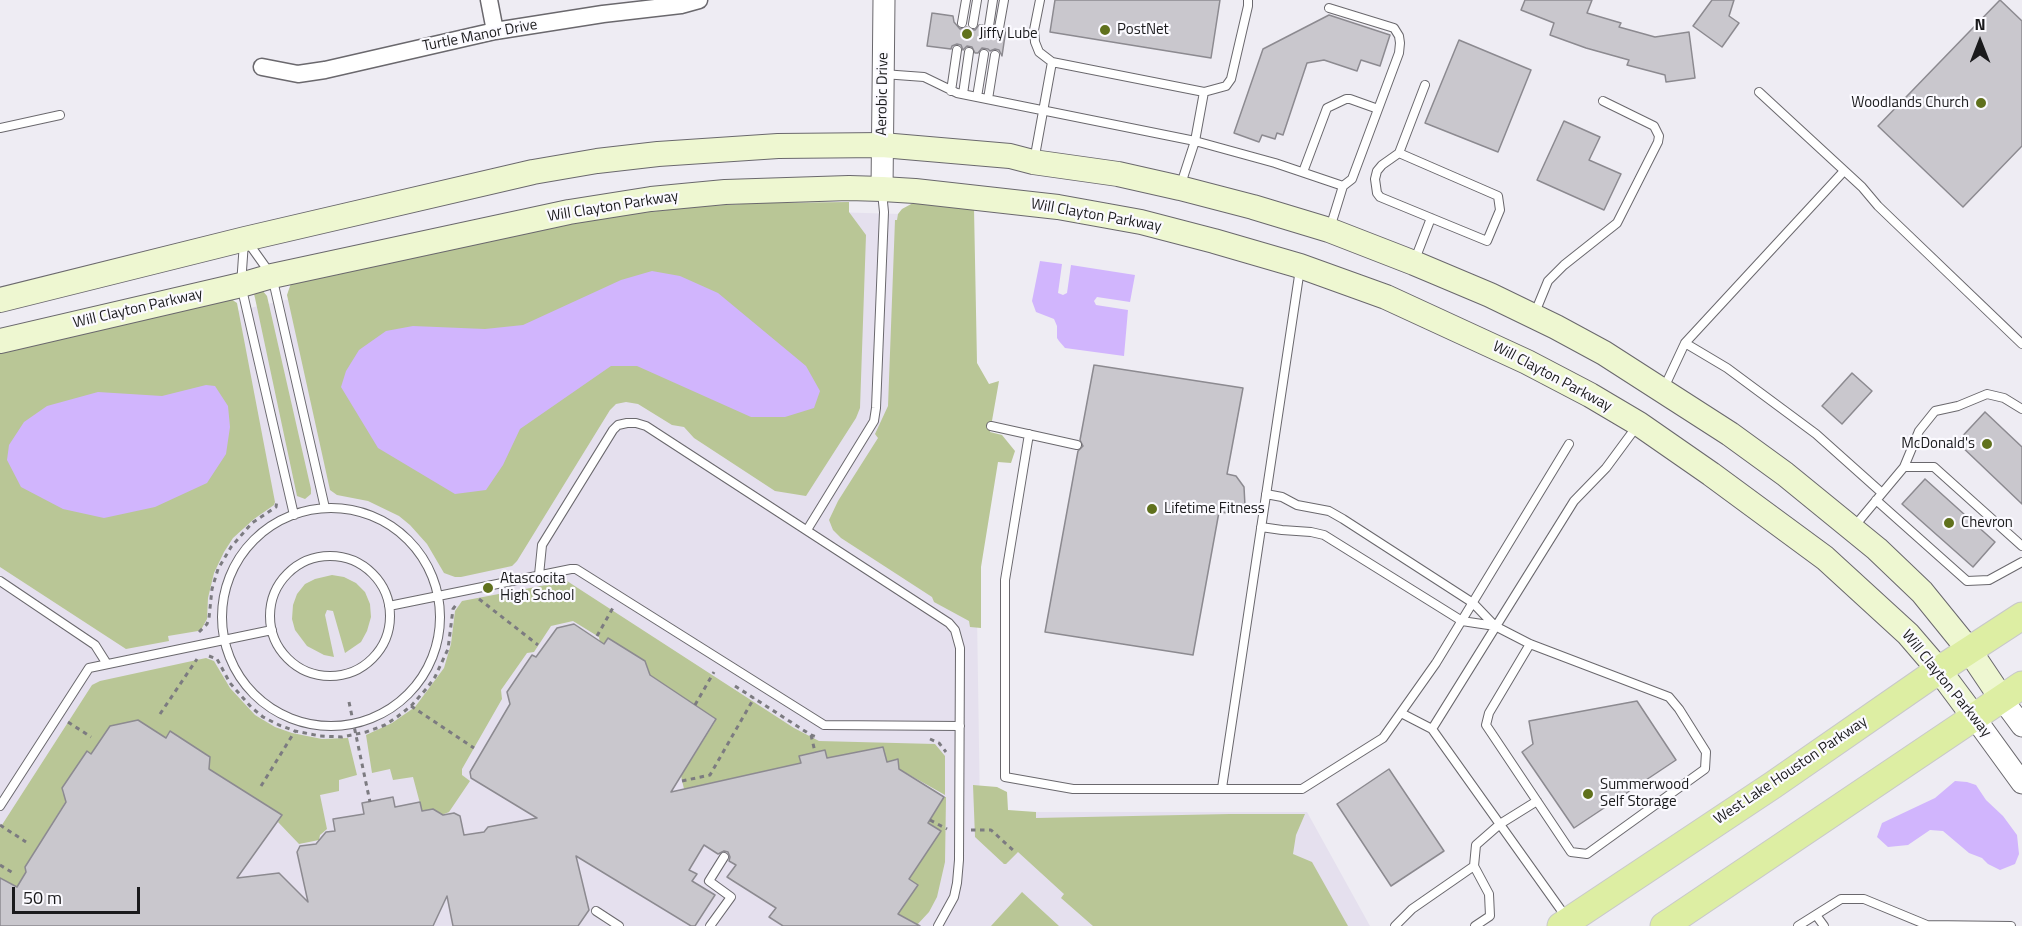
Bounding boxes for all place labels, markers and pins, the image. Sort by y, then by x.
place label: PostNet [1117,21,1169,39]
marker: PostNet [1098,23,1112,37]
place label: Jiffy Lube [979,25,1038,43]
marker: Jiffy Lube [960,27,974,41]
place label: Woodlands Church [1851,94,1969,112]
marker: Woodlands Church [1974,96,1988,110]
place label: McDonald's [1901,435,1975,453]
marker: McDonald's [1980,437,1994,451]
place label: Lifetime Fitness [1164,500,1265,518]
marker: Lifetime Fitness [1145,502,1159,516]
place label: Chevron [1961,514,2013,532]
marker: Chevron [1942,516,1956,530]
place label: Atascocita High School [500,570,575,605]
marker: Atascocita High School [481,581,495,595]
place label: Summerwood Self Storage [1600,776,1689,811]
marker: Summerwood Self Storage [1581,787,1595,801]

